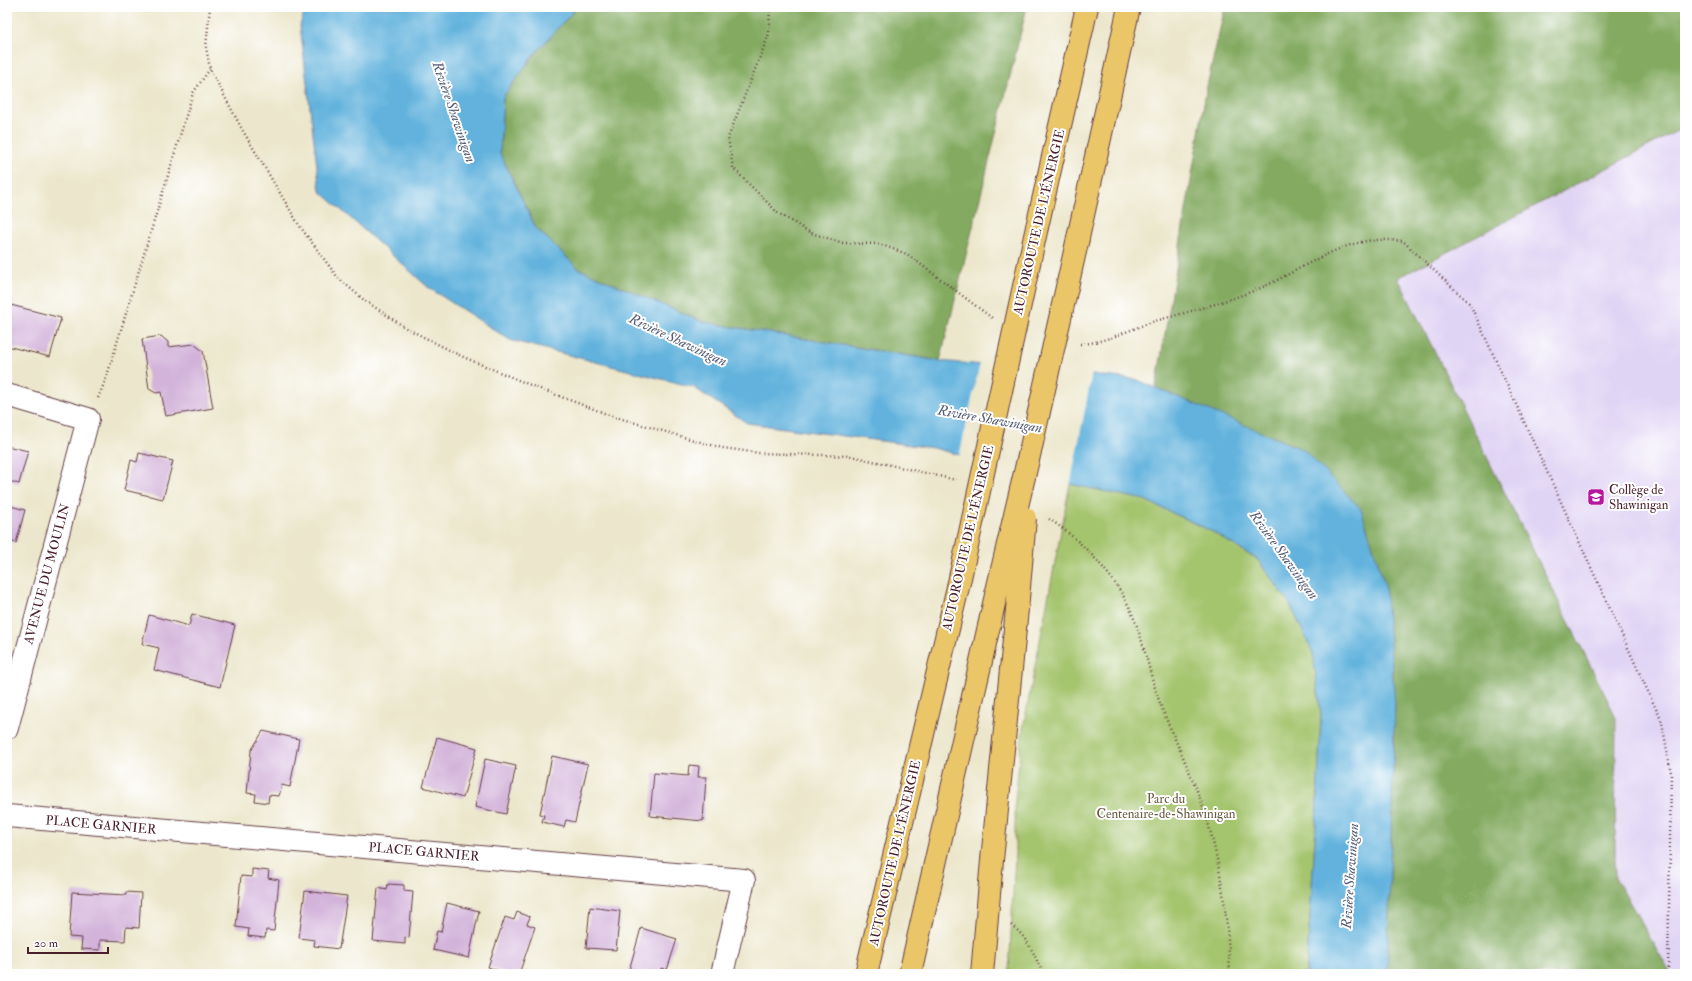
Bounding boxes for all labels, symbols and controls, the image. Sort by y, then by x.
water label: Rivière Shawinigan [428,58,479,165]
street label: AUTOROUTE DE L'ÉNERGIE [1009,127,1068,317]
water label: Rivière Shawinigan [626,310,730,370]
water label: Rivière Shawinigan [936,401,1044,437]
street label: AUTOROUTE DE L'ÉNERGIE [938,443,997,633]
place label: Collège de Shawinigan [1609,482,1669,513]
school or university icon: Collège de Shawinigan [1586,487,1606,507]
street label: AVENUE DU MOULIN [20,502,74,647]
water label: Rivière Shawinigan [1246,507,1322,603]
street label: AUTOROUTE DE L'ÉNERGIE [865,758,924,948]
park label: Parc du Centenaire-de-Shawinigan [1096,791,1236,822]
street label: PLACE GARNIER [45,812,158,838]
water label: Rivière Shawinigan [1338,822,1362,930]
street label: PLACE GARNIER [368,839,481,865]
scale bar [28,929,108,955]
text: 20 m [34,936,59,951]

